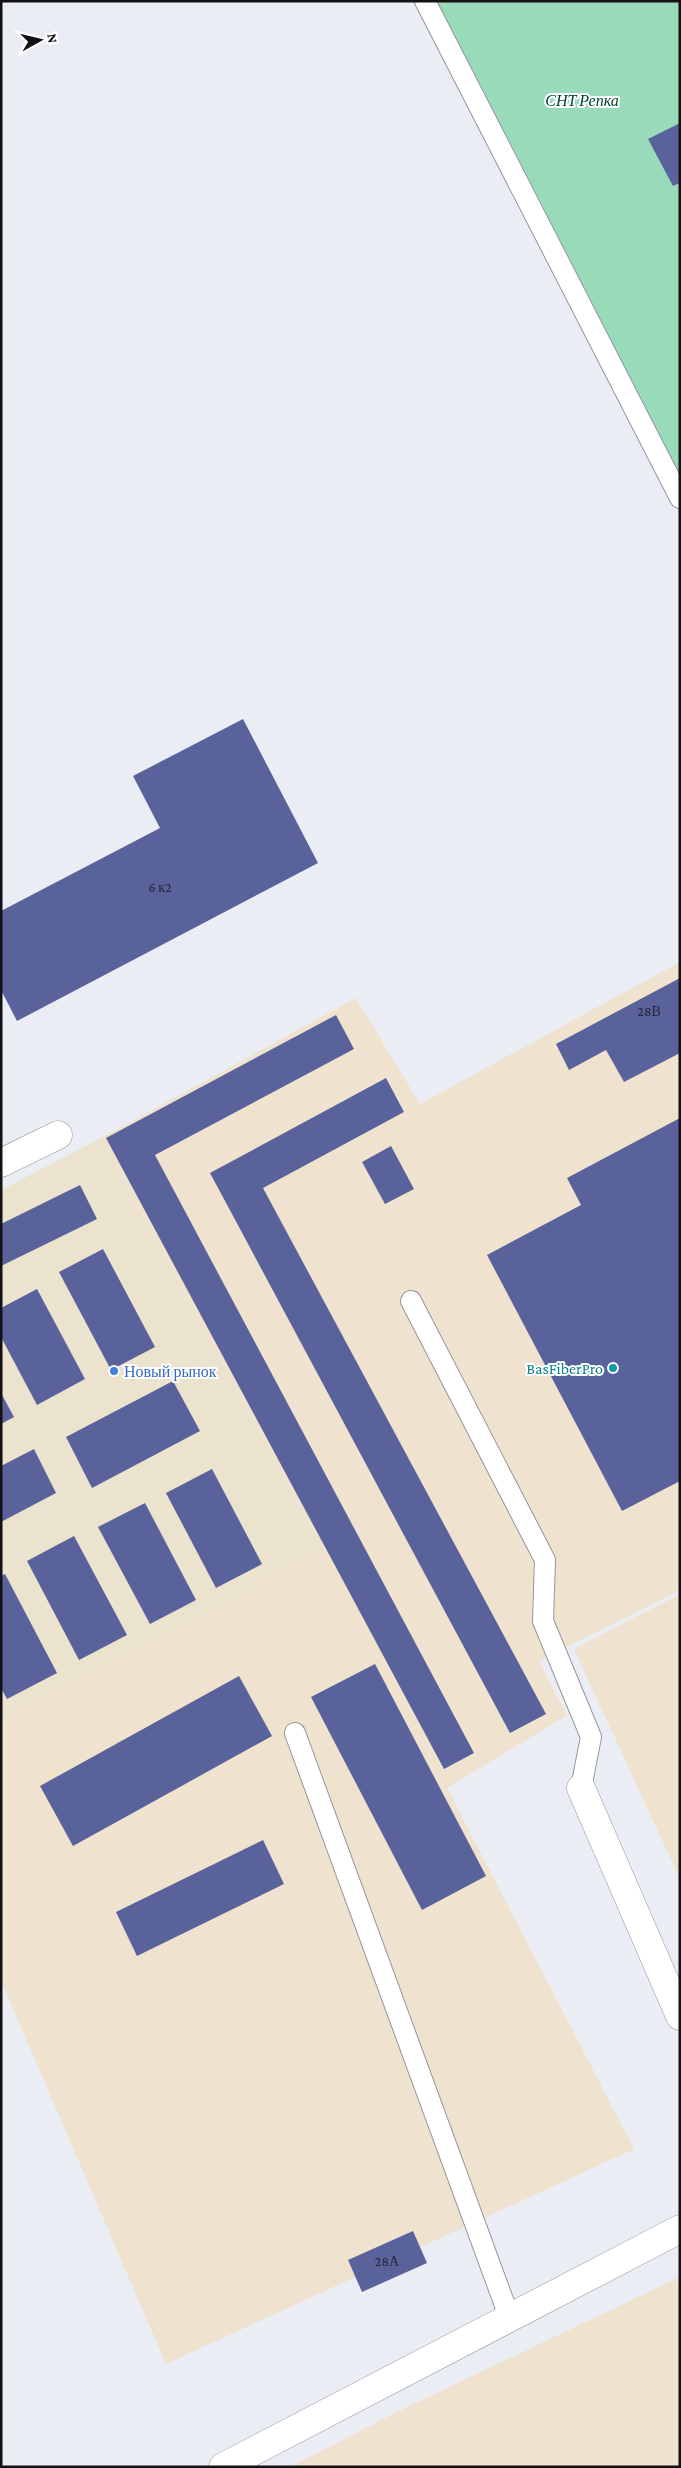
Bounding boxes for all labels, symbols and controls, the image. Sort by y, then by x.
north arrow [15,15,65,65]
text: N [44,32,62,44]
park label: СНТ Репка [545,92,619,109]
house number: 6 к2 [148,879,172,895]
house number: 28В [637,1003,661,1019]
place label: BasFiberPro [526,1360,603,1377]
marker: BasFiberPro [607,1362,619,1374]
place label: Новый рынок [124,1363,217,1381]
marker: Новый рынок [108,1365,120,1377]
house number: 28А [375,2253,400,2269]

